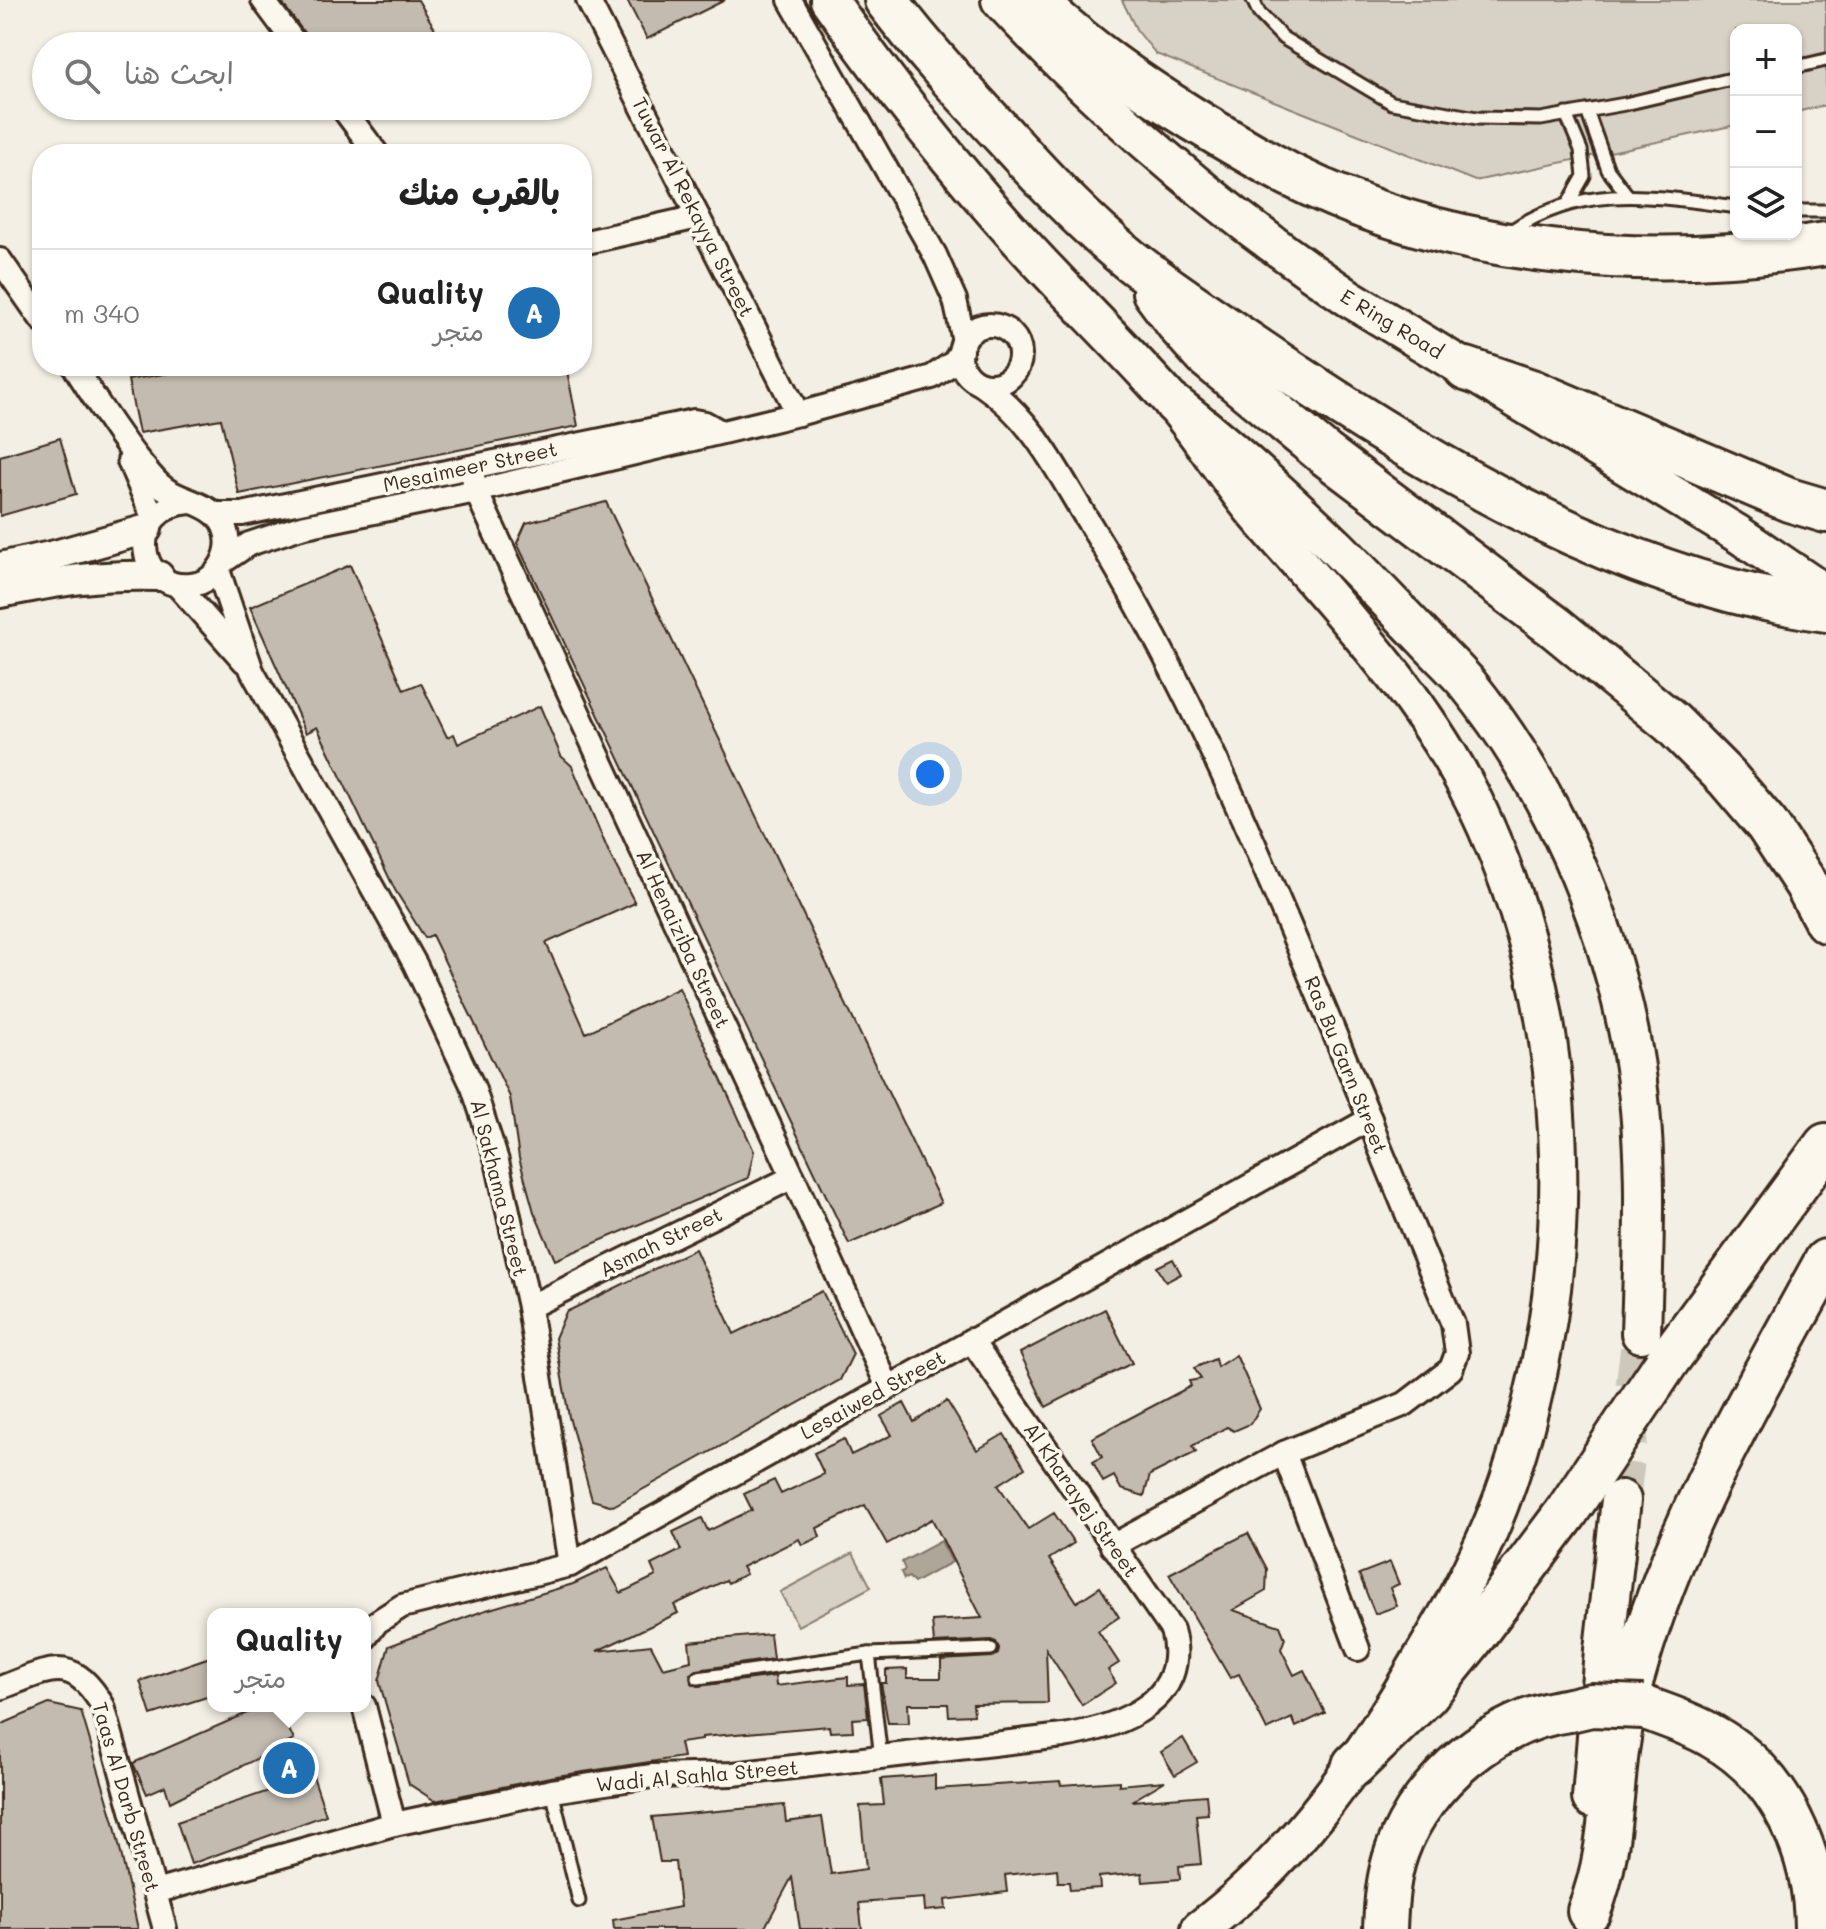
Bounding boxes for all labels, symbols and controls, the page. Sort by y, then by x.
map controls [1730,24,1802,240]
button: + [1730,24,1802,96]
search box [32,32,592,120]
text: ابحث هنا [124,52,234,92]
icon: search [60,54,104,98]
street label: Tuwar Al Rekayya Street [627,92,761,321]
button: − [1730,96,1802,168]
button: layers [1730,168,1802,240]
text: بالقرب منك [399,169,560,214]
text: Quality [376,272,484,312]
street label: E Ring Road [1336,282,1449,364]
text: 340 m [64,296,140,330]
text: A [525,296,543,330]
text: متجر [433,314,484,348]
street label: Mesaimeer Street [380,435,559,497]
your location [910,754,950,794]
street label: Al Henaiziba Street [631,845,737,1032]
street label: Ras Bu Garn Street [1299,972,1394,1157]
street label: Al Sakhama Street [465,1096,535,1279]
street label: Asmah Street [595,1200,726,1282]
street label: Lesaiwed Street [795,1344,950,1445]
street label: Al Kharayej Street [1019,1417,1145,1582]
popup [207,1608,371,1712]
text: Quality [235,1619,343,1659]
text: متجر [235,1661,286,1695]
street label: Taas Al Darb Street [87,1699,167,1895]
pin: A [263,1738,315,1798]
street label: Wadi Al Sahla Street [595,1753,799,1797]

